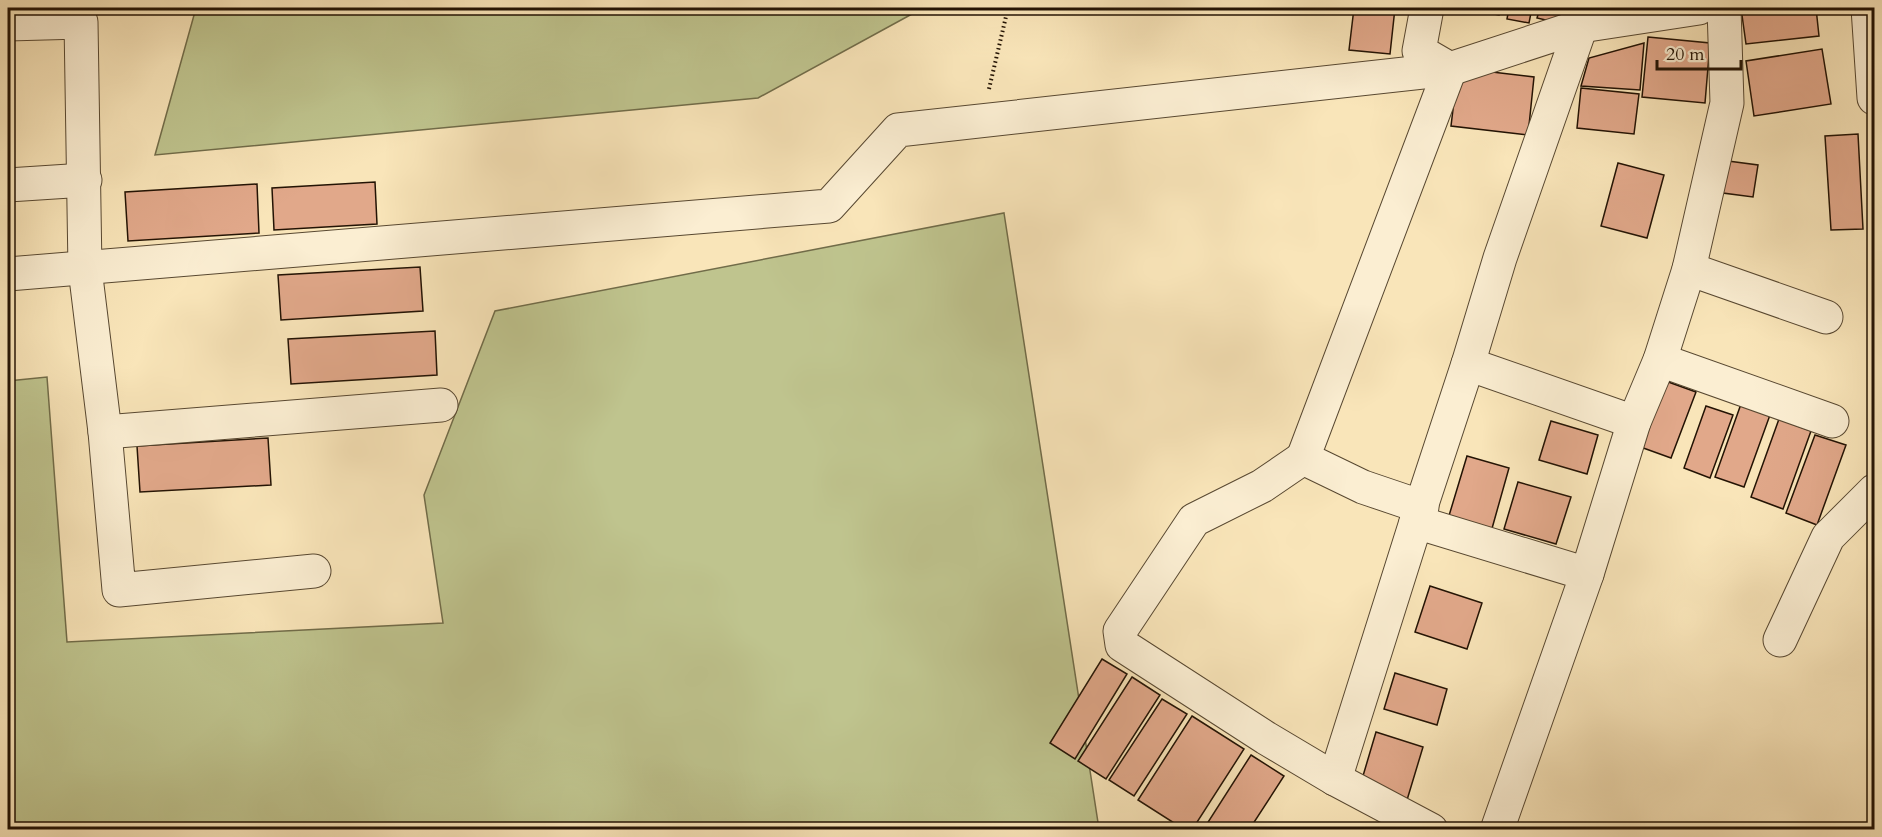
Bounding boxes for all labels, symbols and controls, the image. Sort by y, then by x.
scale bar [1657,33,1741,71]
text: 20 m [1666,42,1705,67]

